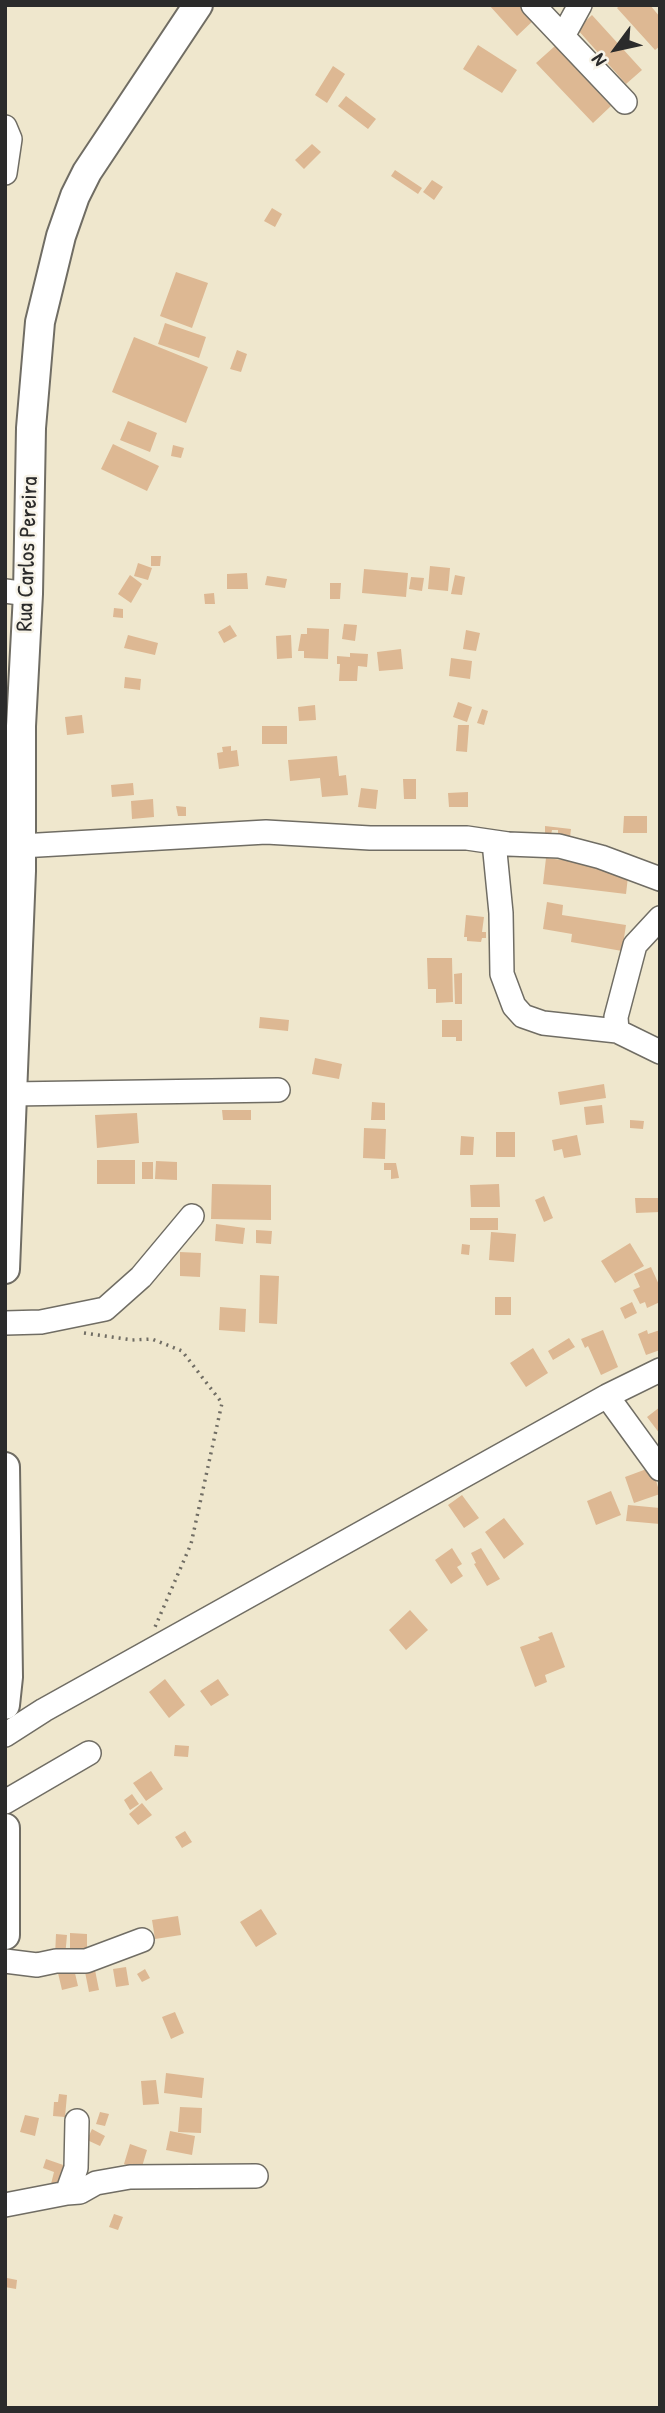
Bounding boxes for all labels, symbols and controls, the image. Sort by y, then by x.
north arrow [581,14,651,84]
text: N [585,49,612,72]
street label: Rua Carlos Pereira [12,476,44,632]

